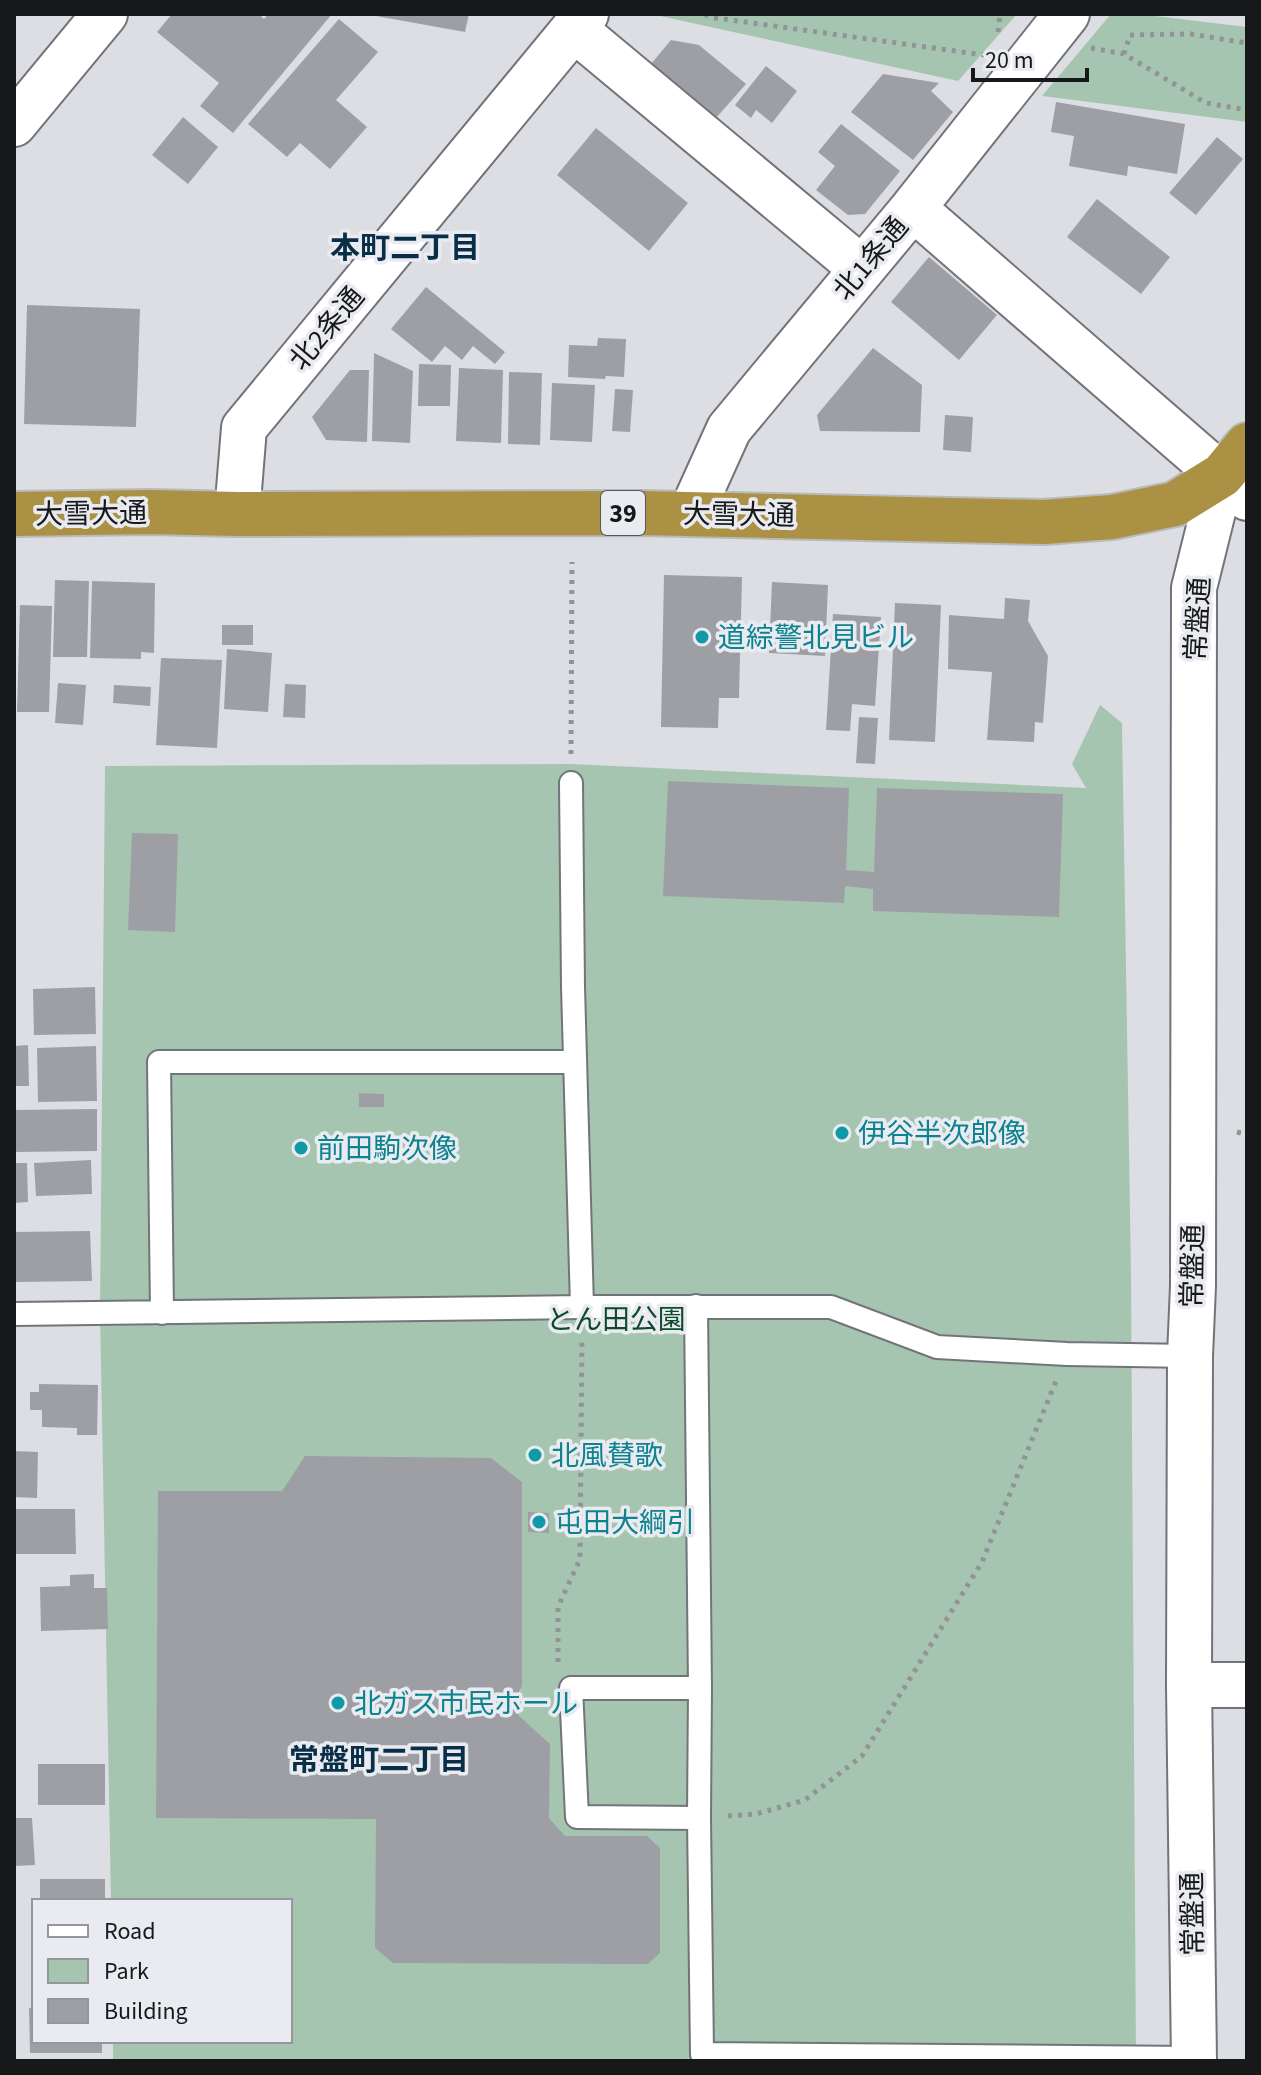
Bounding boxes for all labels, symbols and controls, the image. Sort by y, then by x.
scale bar [973,32,1087,82]
text: 20 m [985,43,1034,78]
street label: 北1条通 [824,208,918,309]
district label: 本町二丁目 [330,227,480,270]
street label: 北2条通 [280,278,374,379]
road number: 39 [601,491,645,535]
street label: 大雪大通 [35,493,147,535]
street label: 大雪大通 [683,494,795,536]
street label: 常盤通 [1176,576,1220,662]
place label: 道綜警北見ビル [718,618,914,658]
marker: 道綜警北見ビル [693,628,711,646]
place label: 伊谷半次郎像 [858,1114,1026,1154]
marker: 伊谷半次郎像 [833,1124,851,1142]
place label: 前田駒次像 [317,1129,457,1169]
marker: 前田駒次像 [292,1139,310,1157]
street label: 常盤通 [1172,1224,1214,1308]
park label: とん田公園 [546,1300,686,1340]
place label: 北風賛歌 [551,1436,663,1476]
marker: 北風賛歌 [526,1446,544,1464]
place label: 屯田大綱引 [555,1503,695,1543]
marker: 屯田大綱引 [530,1513,548,1531]
place label: 北ガス市民ホール [354,1684,578,1724]
marker: 北ガス市民ホール [329,1694,347,1712]
district label: 常盤町二丁目 [289,1739,469,1782]
street label: 常盤通 [1172,1872,1214,1956]
legend [32,1899,292,2043]
text: Road [104,1914,156,1949]
text: Park [104,1954,149,1989]
text: Building [104,1994,188,2029]

